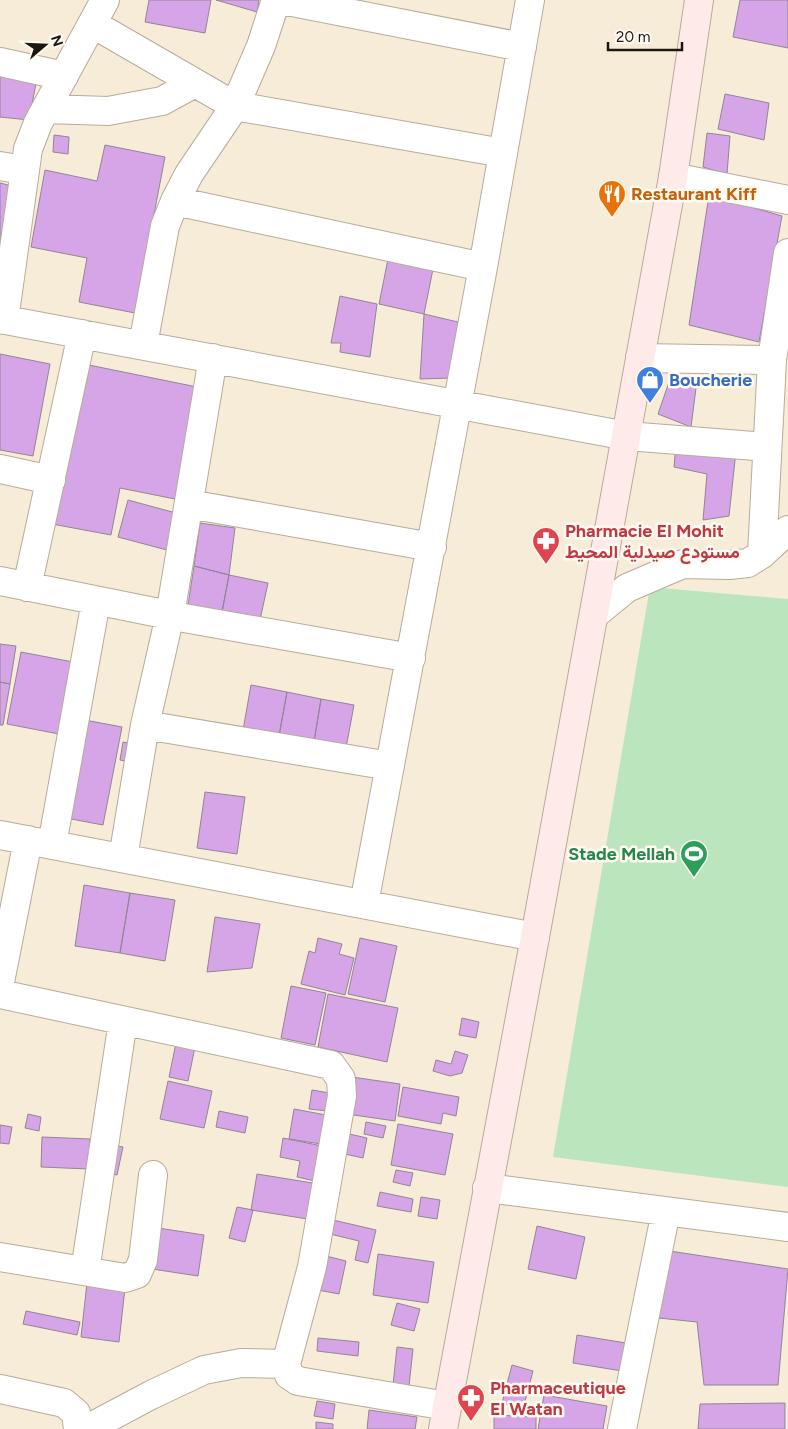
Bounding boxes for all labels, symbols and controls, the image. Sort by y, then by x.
north arrow [20,20,70,70]
scale bar [608,20,682,52]
text: 20 m [616,28,650,46]
text: N [47,33,67,49]
restaurant icon: Restaurant Kiff [597,179,627,218]
place label: Restaurant Kiff [631,183,758,205]
shop icon: Boucherie [635,365,665,404]
place label: Boucherie [669,369,752,391]
place label: Pharmacie El Mohit مستودع صيدلية المحيط [565,520,740,564]
pharmacy icon: Pharmacie El Mohit مستودع صيدلية المحيط [531,526,561,565]
sports icon: Stade Mellah [679,839,709,878]
place label: Stade Mellah [568,843,675,865]
place label: Pharmaceutique El Watan [490,1377,626,1420]
pharmacy icon: Pharmaceutique El Watan [456,1383,486,1422]

